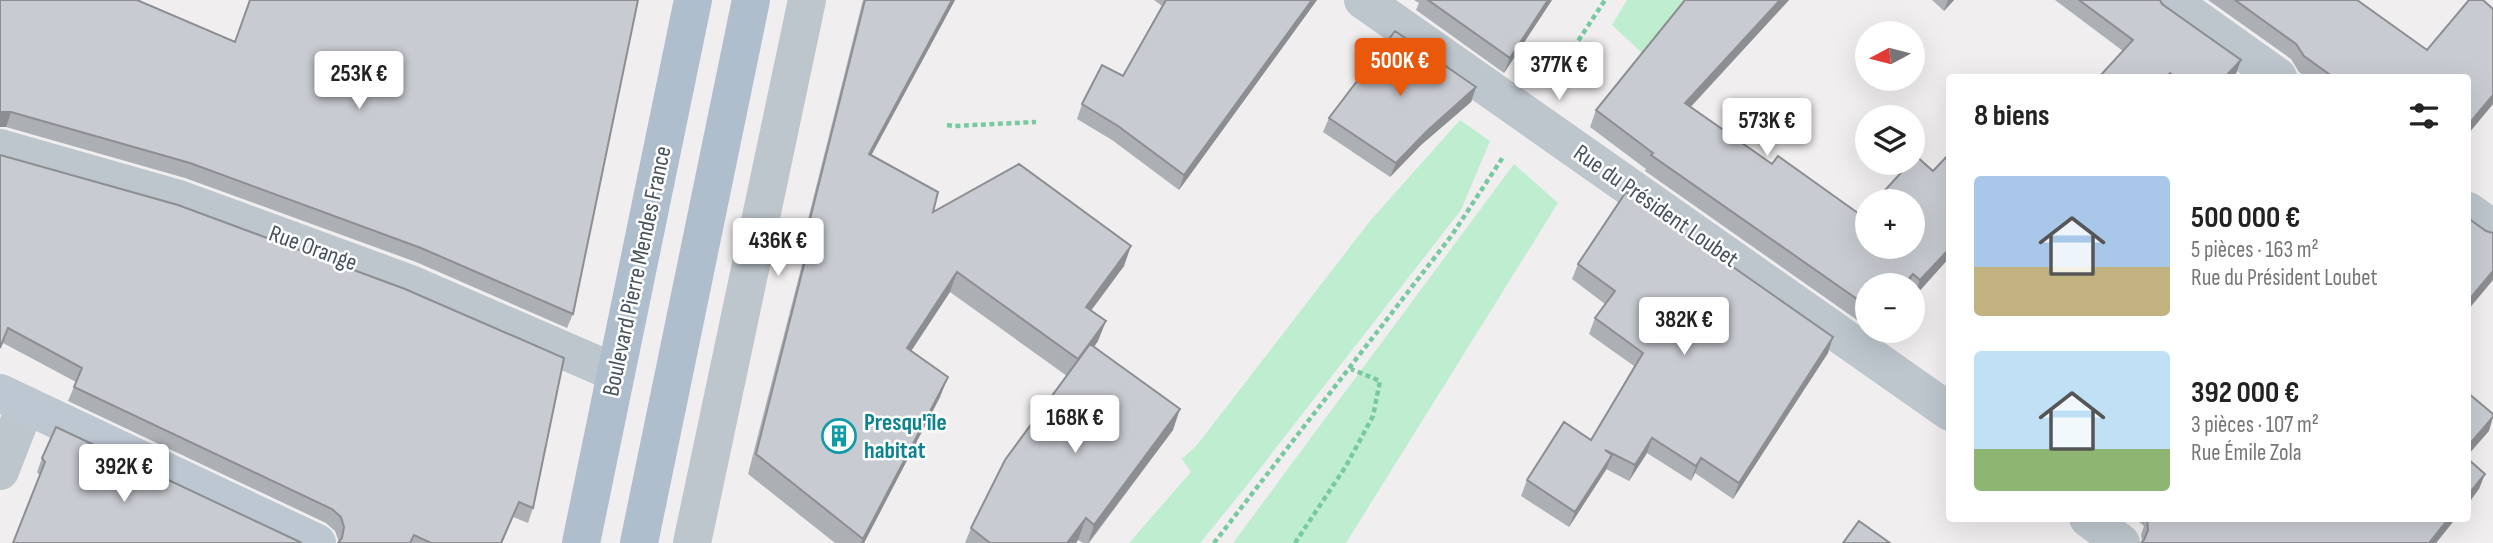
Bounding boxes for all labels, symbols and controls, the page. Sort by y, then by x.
north arrow [1855,21,1925,91]
map controls [1855,21,1925,343]
pin: 500K € [1343,38,1457,98]
pin: 377K € [1502,42,1616,102]
text: 500K € [1371,47,1429,75]
text: 377K € [1530,51,1588,79]
pin: 253K € [302,52,416,111]
text: 253K € [330,60,388,88]
icon: filters [2405,97,2443,135]
text: 8 biens [1974,98,2050,134]
pin: 573K € [1710,99,1824,158]
button: layers [1855,105,1925,175]
text: 573K € [1738,107,1796,135]
street label: Rue du Président Loubet [1568,138,1744,274]
street label: Boulevard Pierre Mendes France [596,143,678,399]
button: + [1855,189,1925,259]
text: 500 000 € [2191,200,2300,236]
icon: home [2030,204,2114,288]
pin: 436K € [721,218,835,278]
street label: Rue Orange [265,219,361,277]
text: 436K € [749,227,807,255]
text: 5 pièces · 163 m² [2191,236,2319,264]
text: Rue du Président Loubet [2191,264,2377,292]
button: − [1855,273,1925,343]
pin: 382K € [1627,298,1741,357]
text: 382K € [1655,306,1713,334]
text: 392 000 € [2191,375,2299,411]
icon: home [2030,379,2114,463]
pin: 168K € [1018,396,1132,455]
text: 168K € [1046,404,1104,432]
place label: Presqu'île habitat [864,408,947,465]
text: 3 pièces · 107 m² [2191,411,2319,439]
building icon: Presqu'île habitat [820,417,858,455]
text: Rue Émile Zola [2191,439,2302,467]
pin: 392K € [67,444,181,504]
text: 392K € [95,453,153,481]

